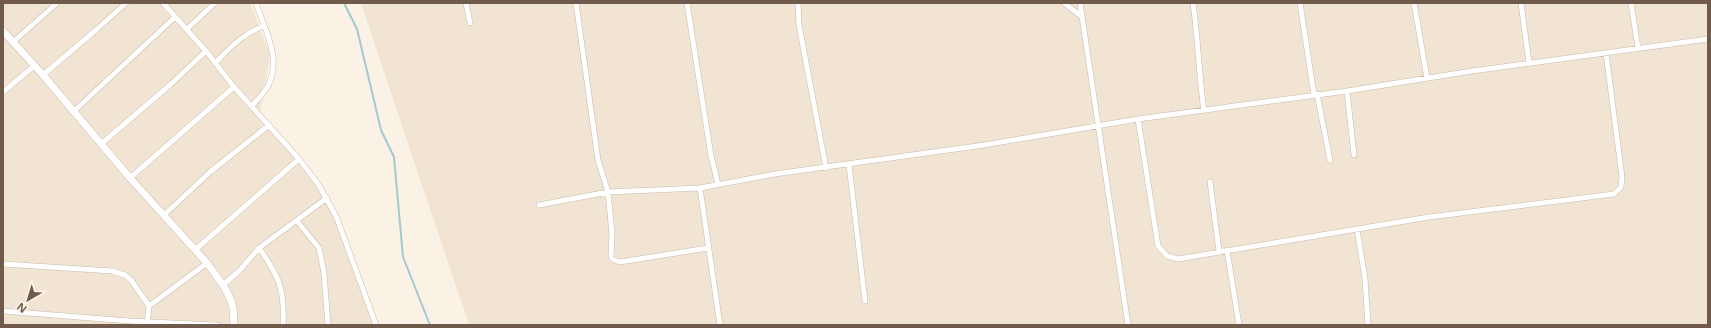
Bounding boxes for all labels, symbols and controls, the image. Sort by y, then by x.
north arrow [8,280,48,320]
text: N [13,300,30,317]

